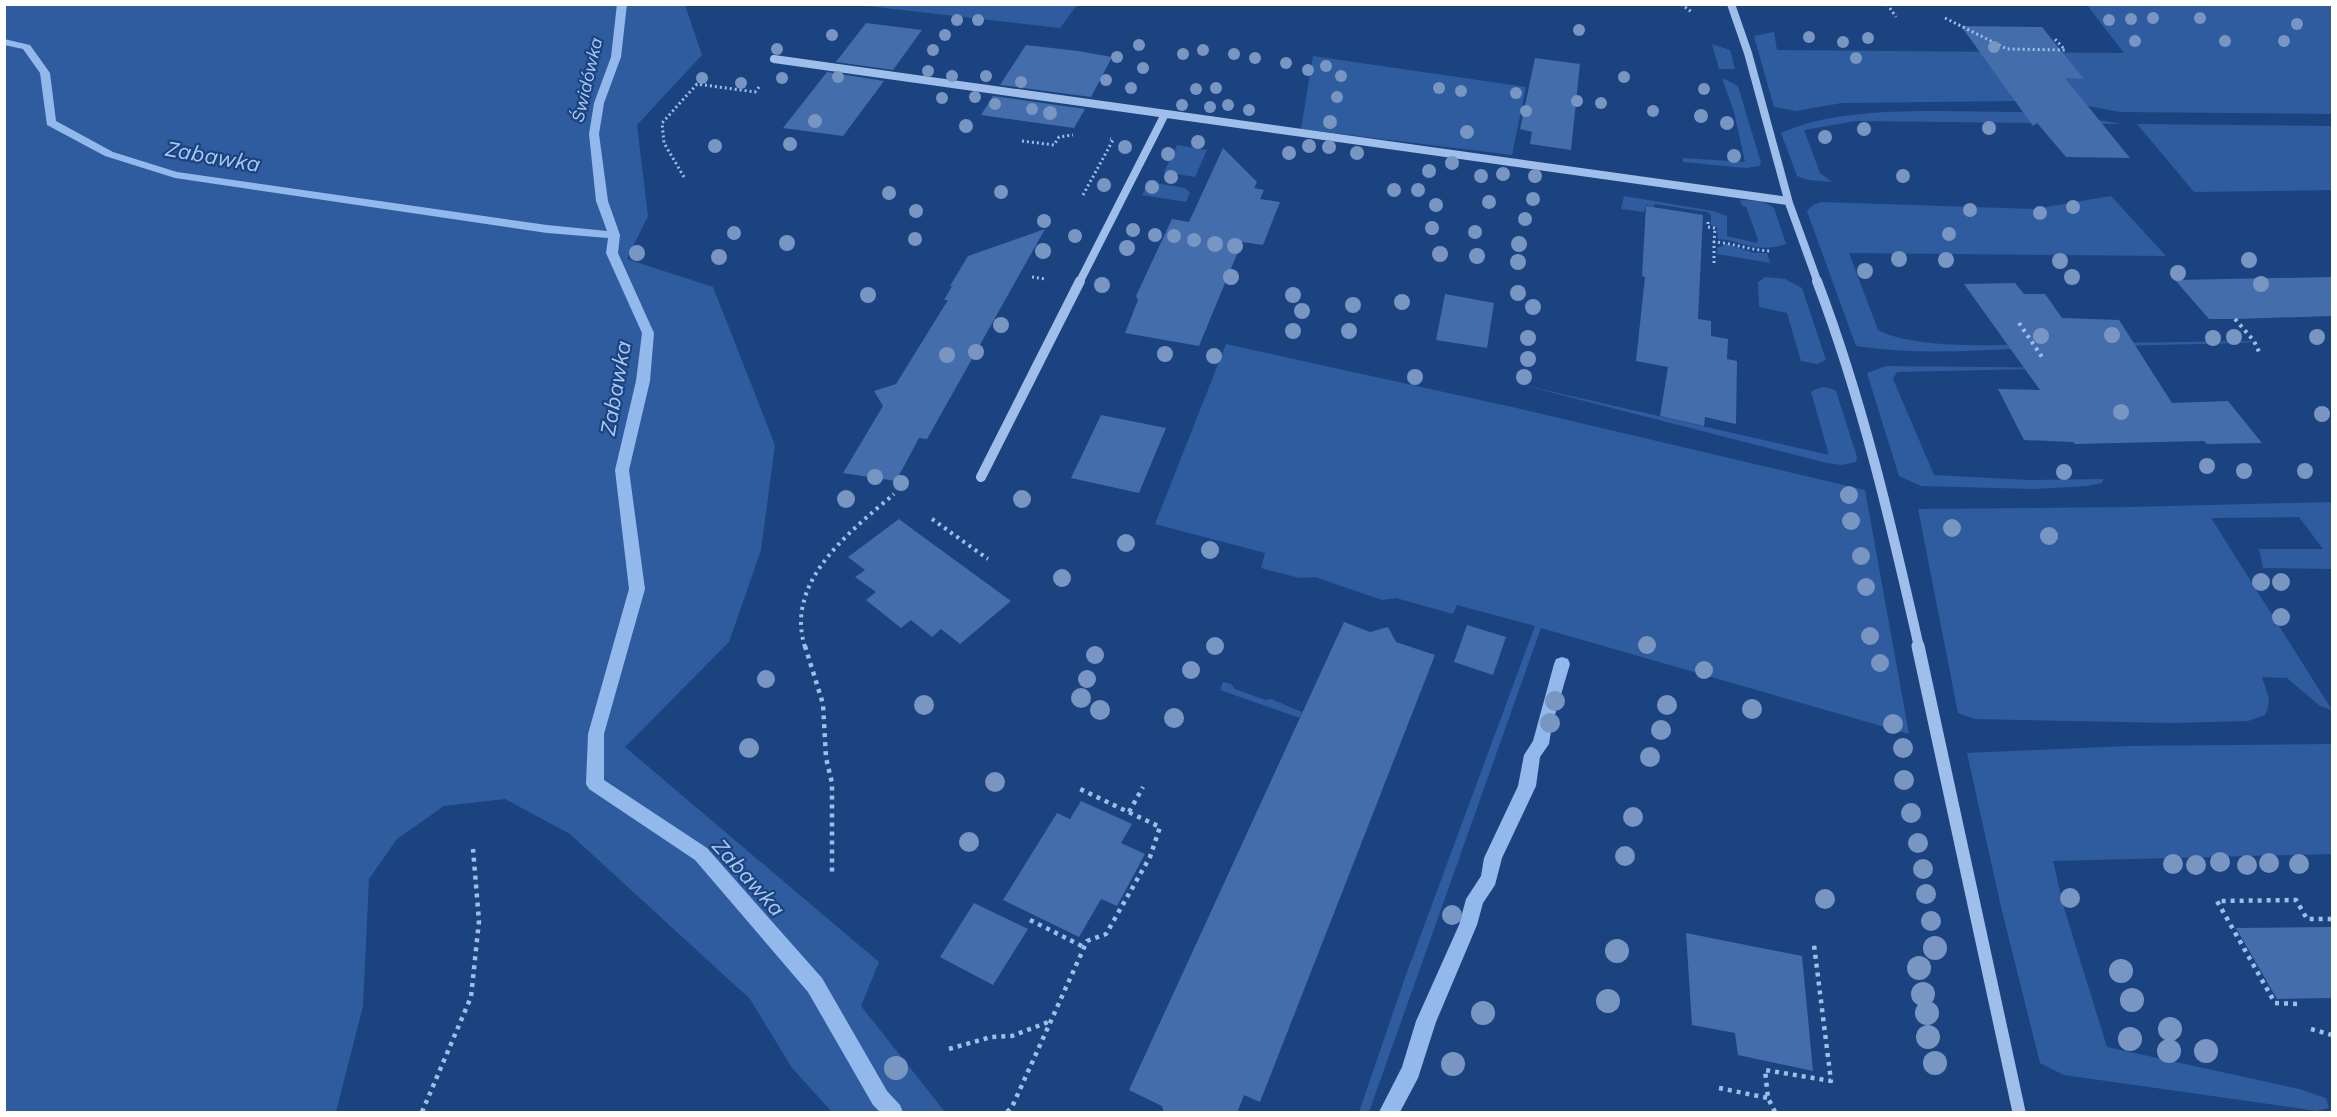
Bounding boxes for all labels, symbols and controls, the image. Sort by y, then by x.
water label: Świdówka [567,35,606,124]
water label: Zabawka [163,136,262,177]
water label: Zabawka [595,339,636,438]
water label: Zabawka [707,833,790,921]

